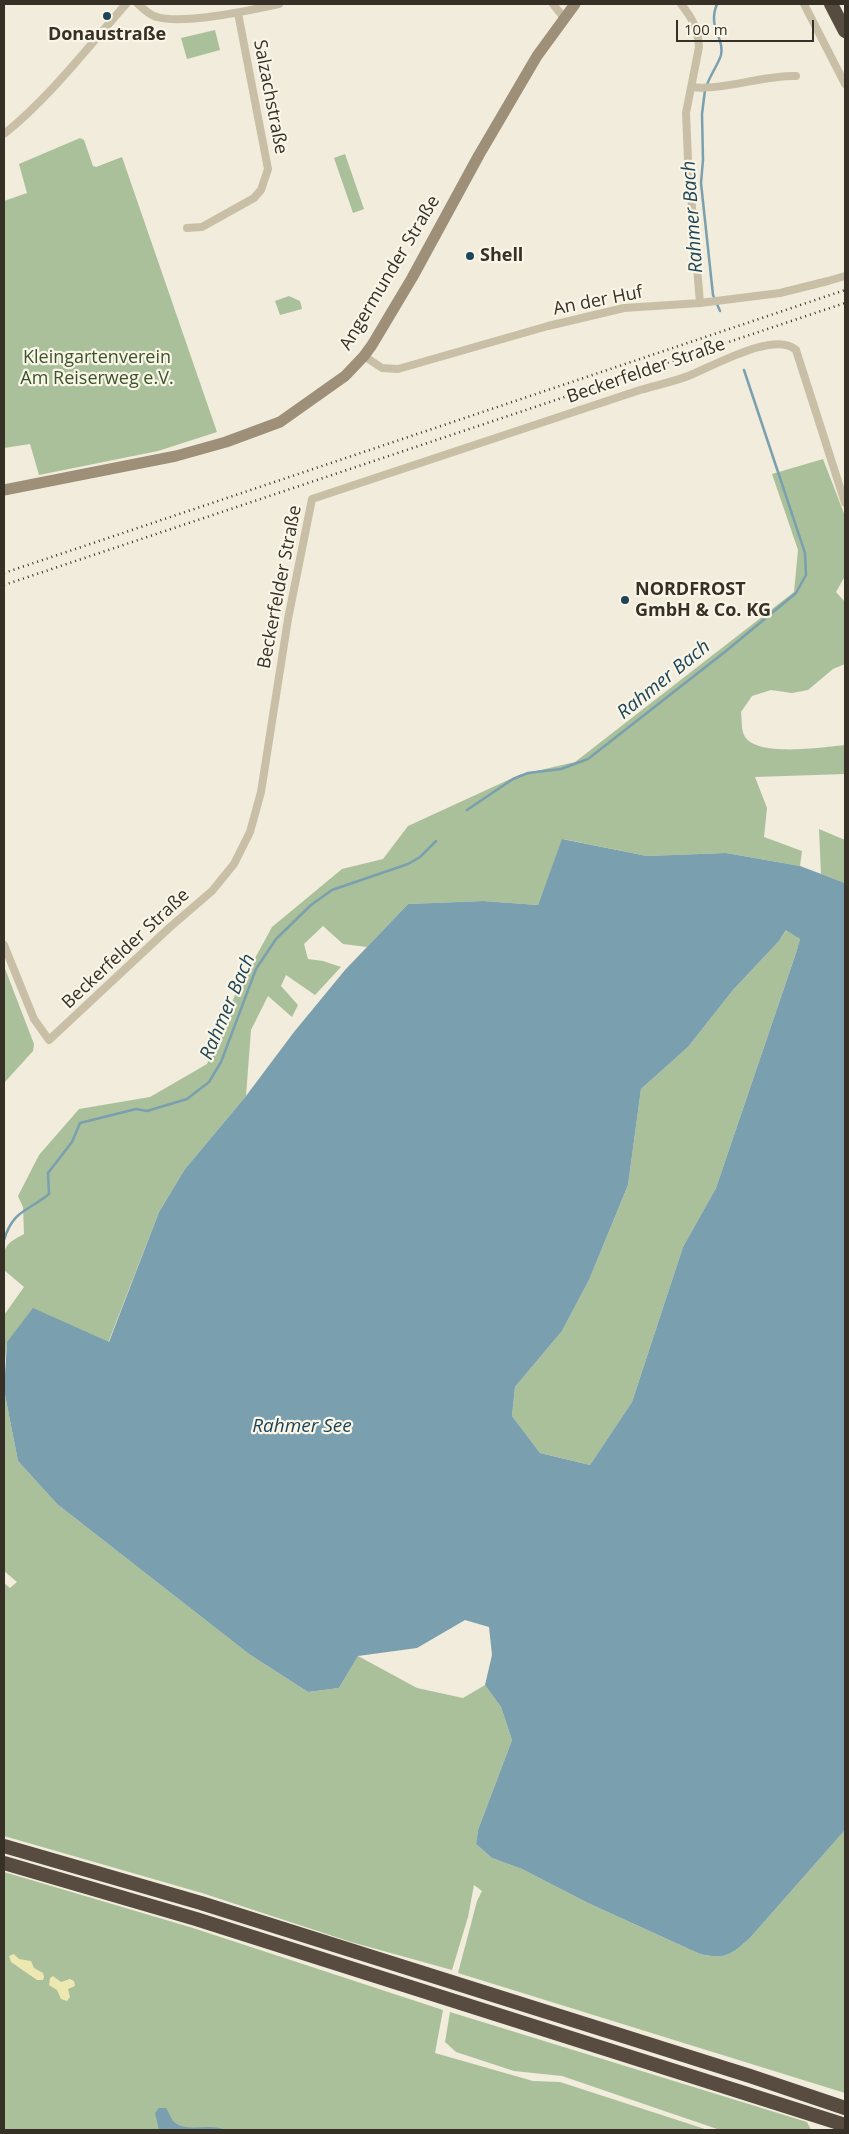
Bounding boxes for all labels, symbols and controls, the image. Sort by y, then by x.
marker: Donaustraße [101,10,113,22]
scale bar [679,10,816,42]
text: 100 m [684,19,728,39]
place label: Donaustraße [48,24,166,46]
street label: Salzachstraße [248,38,292,156]
water label: Rahmer Bach [678,160,708,274]
street label: Angermunder Straße [335,192,445,354]
place label: Shell [480,245,523,267]
marker: Shell [464,250,476,262]
street label: An der Huf [551,282,645,320]
street label: Beckerfelder Straße [564,334,728,408]
park label: Kleingartenverein Am Reiserweg e.V. [20,347,174,389]
street label: Beckerfelder Straße [254,503,306,671]
place label: NORDFROST GmbH & Co. KG [635,579,771,622]
marker: NORDFROST GmbH & Co. KG [619,594,631,606]
water label: Rahmer Bach [613,636,715,724]
street label: Beckerfelder Straße [58,884,194,1014]
water label: Rahmer Bach [195,951,261,1063]
water label: Rahmer See [252,1416,352,1438]

